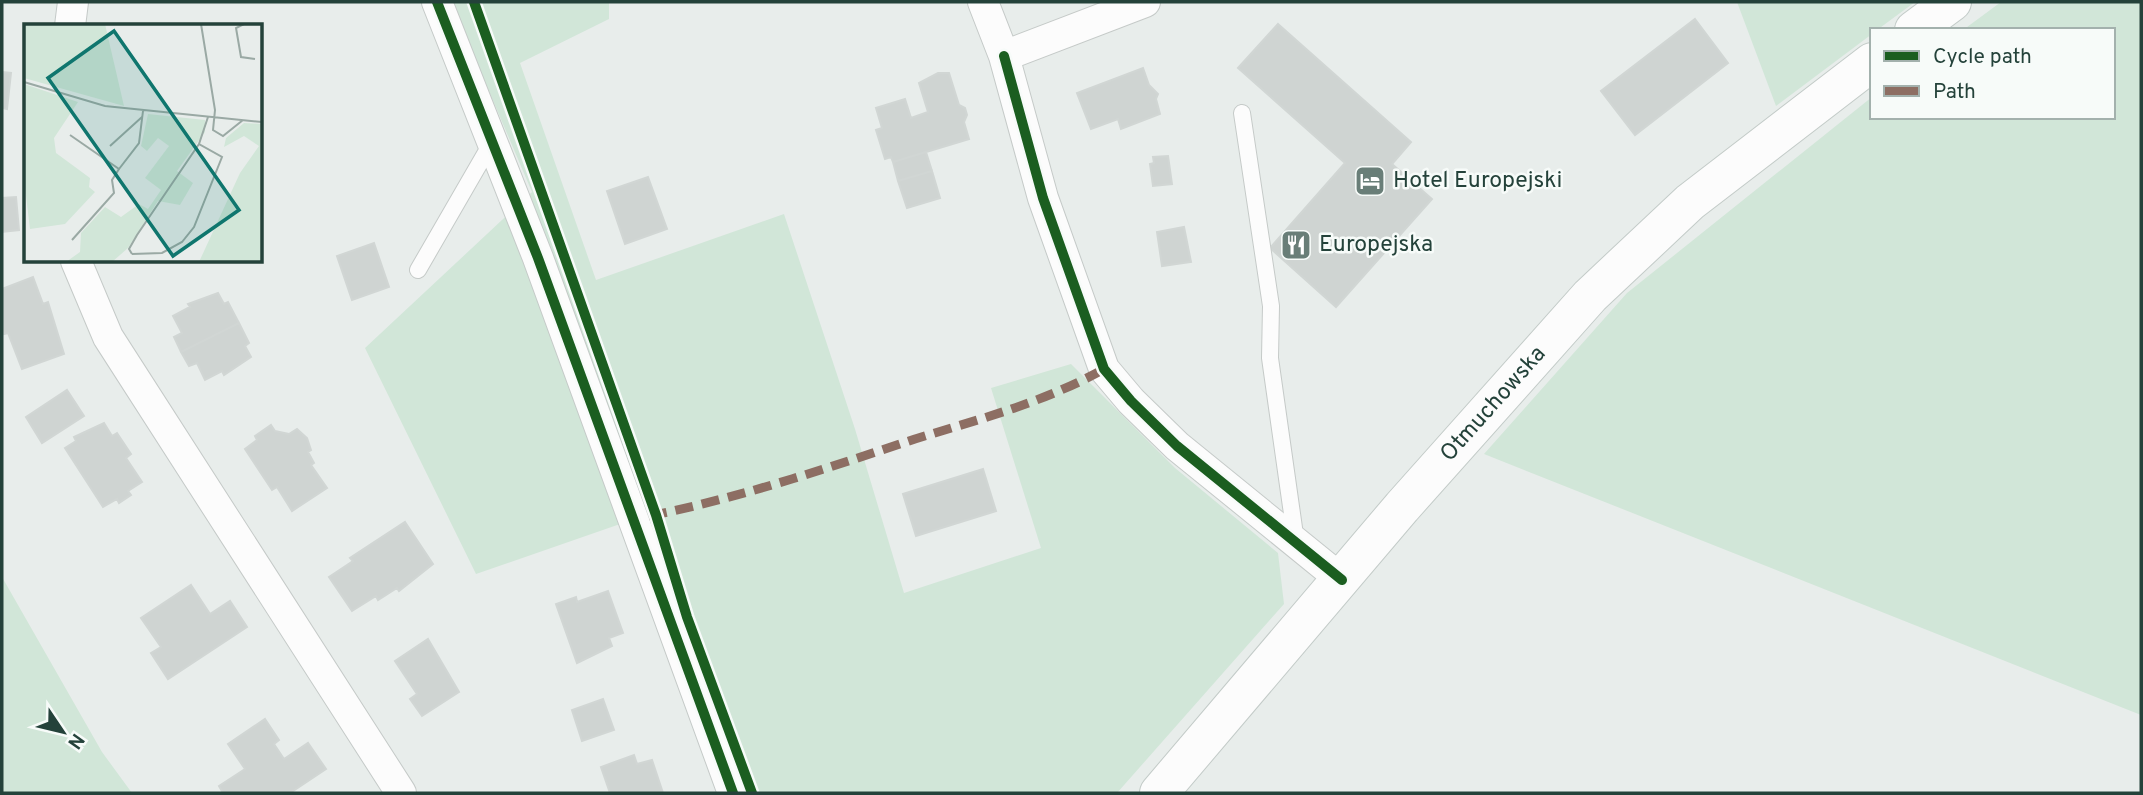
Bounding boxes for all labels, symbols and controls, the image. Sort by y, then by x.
inset map [24,24,262,262]
legend [1870,28,2115,119]
text: Cycle path [1933,44,2032,71]
text: Path [1933,79,1976,106]
hotel icon: Hotel Europejski [1353,164,1387,198]
place label: Hotel Europejski [1393,167,1562,196]
restaurant icon: Europejska [1279,228,1313,262]
place label: Europejska [1319,231,1433,260]
street label: Otmuchowska [1434,340,1553,468]
north arrow [28,697,98,767]
text: N [62,728,89,753]

